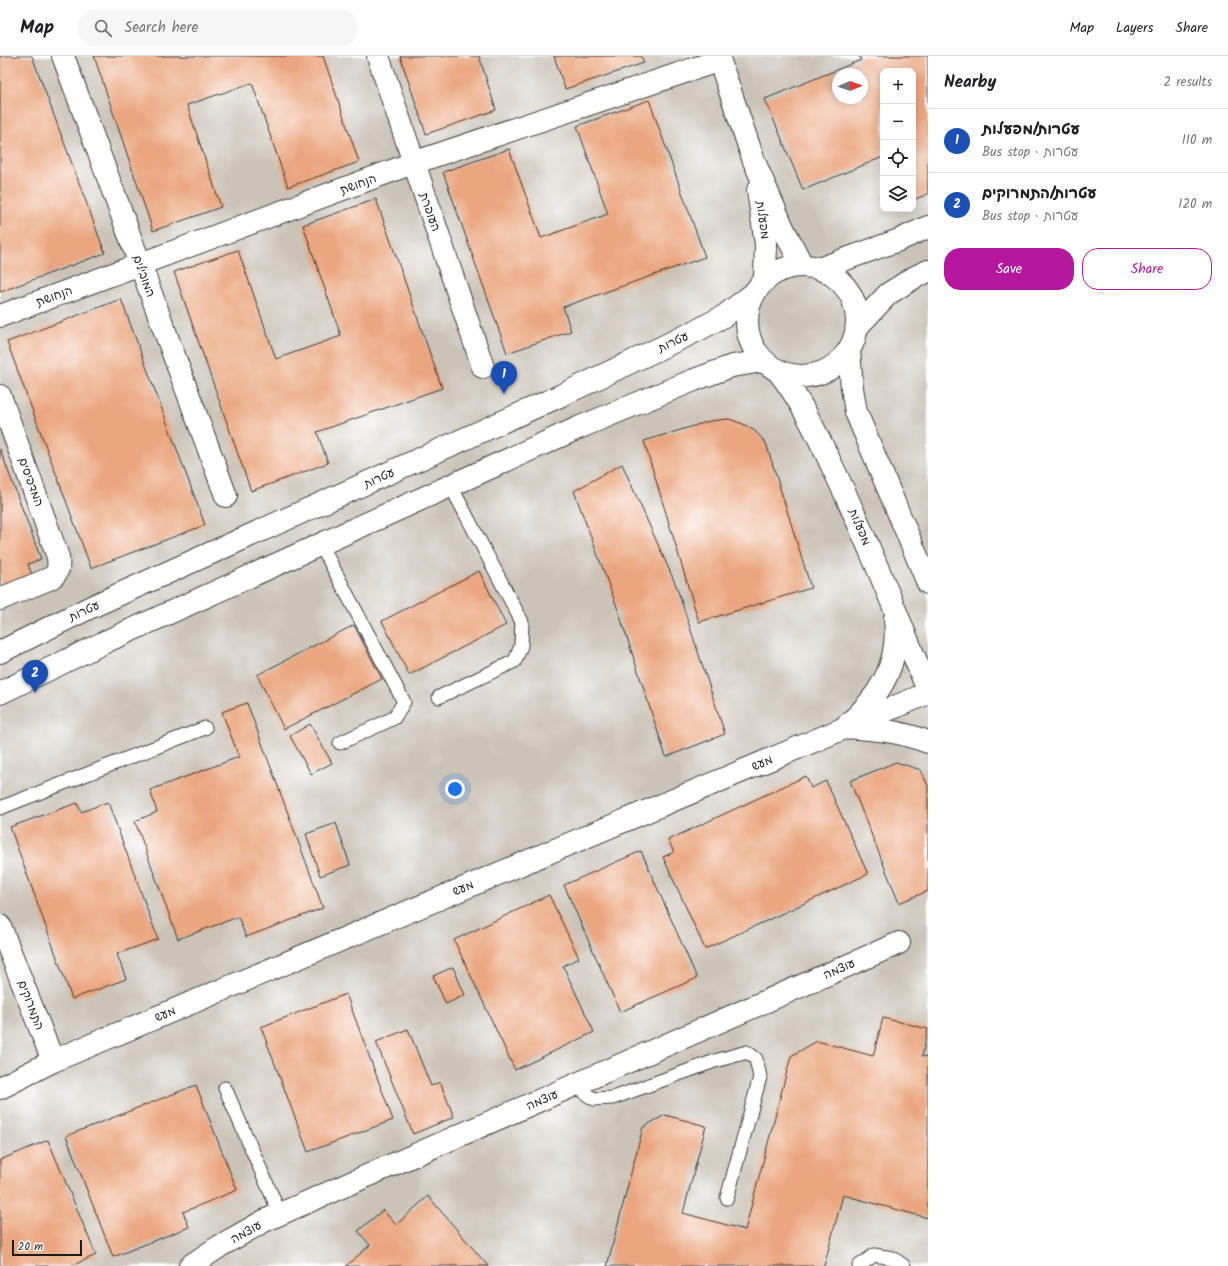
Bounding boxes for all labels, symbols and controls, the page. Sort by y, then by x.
search box [78,10,358,46]
text: Map [20,13,54,43]
text: Search here [124,16,198,40]
icon: search [92,17,114,39]
text: Map [1070,17,1094,39]
text: Layers [1116,17,1154,39]
text: Share [1176,17,1208,39]
north arrow [832,68,868,104]
map controls [880,68,916,212]
button: + [880,68,916,104]
text: Nearby [944,69,996,96]
text: 2 results [1164,72,1212,93]
button: − [880,104,916,140]
text: עטרות/מפעלות [982,118,1080,142]
text: 1 [955,130,959,151]
text: 110 m [1182,130,1212,151]
button: locate [880,140,916,176]
text: Bus stop · עטרות [982,142,1078,163]
street label: הנחושת [337,169,379,200]
button: layers [880,176,916,212]
text: עטרות/התמרוקים [982,182,1097,206]
street label: העופרת [414,189,445,234]
text: 2 [953,194,961,215]
text: 120 m [1178,194,1212,215]
street label: מפעלות [750,199,775,240]
text: Bus stop · עטרות [982,206,1078,227]
button: Save [944,248,1074,290]
button: Share [1082,248,1212,290]
street label: המובילים [127,252,160,300]
street label: הנחושת [33,281,75,312]
street label: עטרות [654,327,692,358]
pin: 1 [491,361,517,394]
street label: המדפיסים [13,455,48,510]
street label: עטרות [360,463,398,494]
street label: מפעלות [843,505,876,549]
street label: עטרות [65,596,103,627]
pin: 2 [22,660,48,693]
street label: מעש [749,750,776,776]
your location [445,779,465,799]
street label: מעש [450,875,477,901]
street label: עוצמה [820,954,858,985]
street label: התמרוקים [12,977,49,1033]
street label: מעש [152,1001,179,1027]
street label: עוצמה [523,1085,561,1116]
street label: עוצמה [227,1216,265,1249]
scale bar [12,1238,82,1257]
text: 20 m [18,1238,43,1256]

